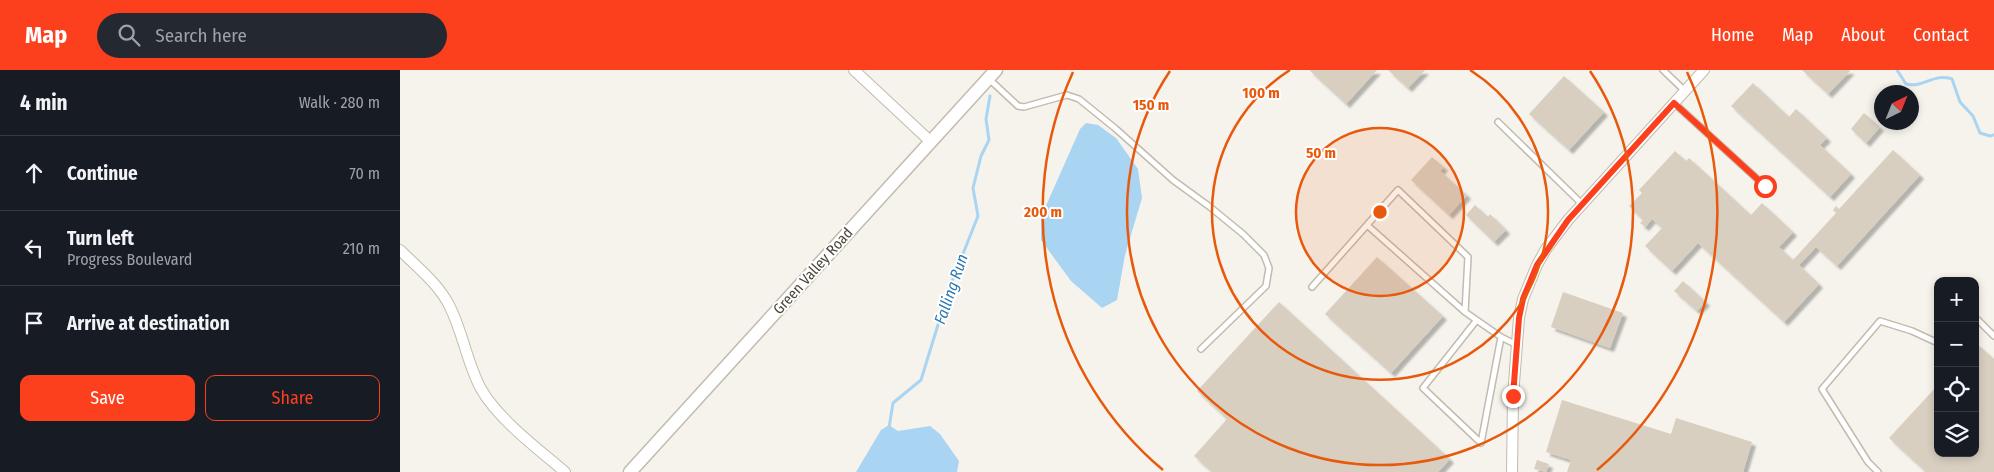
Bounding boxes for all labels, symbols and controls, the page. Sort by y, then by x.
search box [97,13,447,58]
text: Map [25,21,67,49]
icon: search [115,21,143,49]
text: Search here [155,24,247,47]
text: Home [1711,24,1754,46]
text: Map [1782,24,1813,46]
text: About [1841,24,1885,46]
text: Contact [1913,24,1969,46]
text: 100 m [1242,84,1280,102]
north arrow [1874,85,1919,130]
text: 4 min [20,90,68,116]
text: Walk · 280 m [299,93,380,112]
text: 150 m [1133,96,1169,114]
text: 50 m [1306,144,1336,162]
icon: ahead [20,159,48,187]
text: Continue [67,162,138,185]
text: 70 m [349,164,380,183]
route start [1754,175,1777,198]
text: 200 m [1023,203,1062,221]
centre of rings [1371,203,1389,221]
street label: Green Valley Road [769,224,857,318]
text: Turn left [67,227,134,250]
icon: left [20,234,48,262]
text: 210 m [343,239,380,258]
text: Progress Boulevard [67,250,192,269]
water label: Falling Run [930,251,972,327]
map controls [1934,277,1979,457]
button: + [1934,277,1979,322]
icon: arrive [20,309,48,337]
text: Arrive at destination [67,312,230,335]
button: − [1934,322,1979,367]
button: locate [1934,367,1979,412]
button: Save [20,375,195,421]
button: Share [205,375,380,421]
route end [1502,385,1525,408]
button: layers [1934,412,1979,457]

